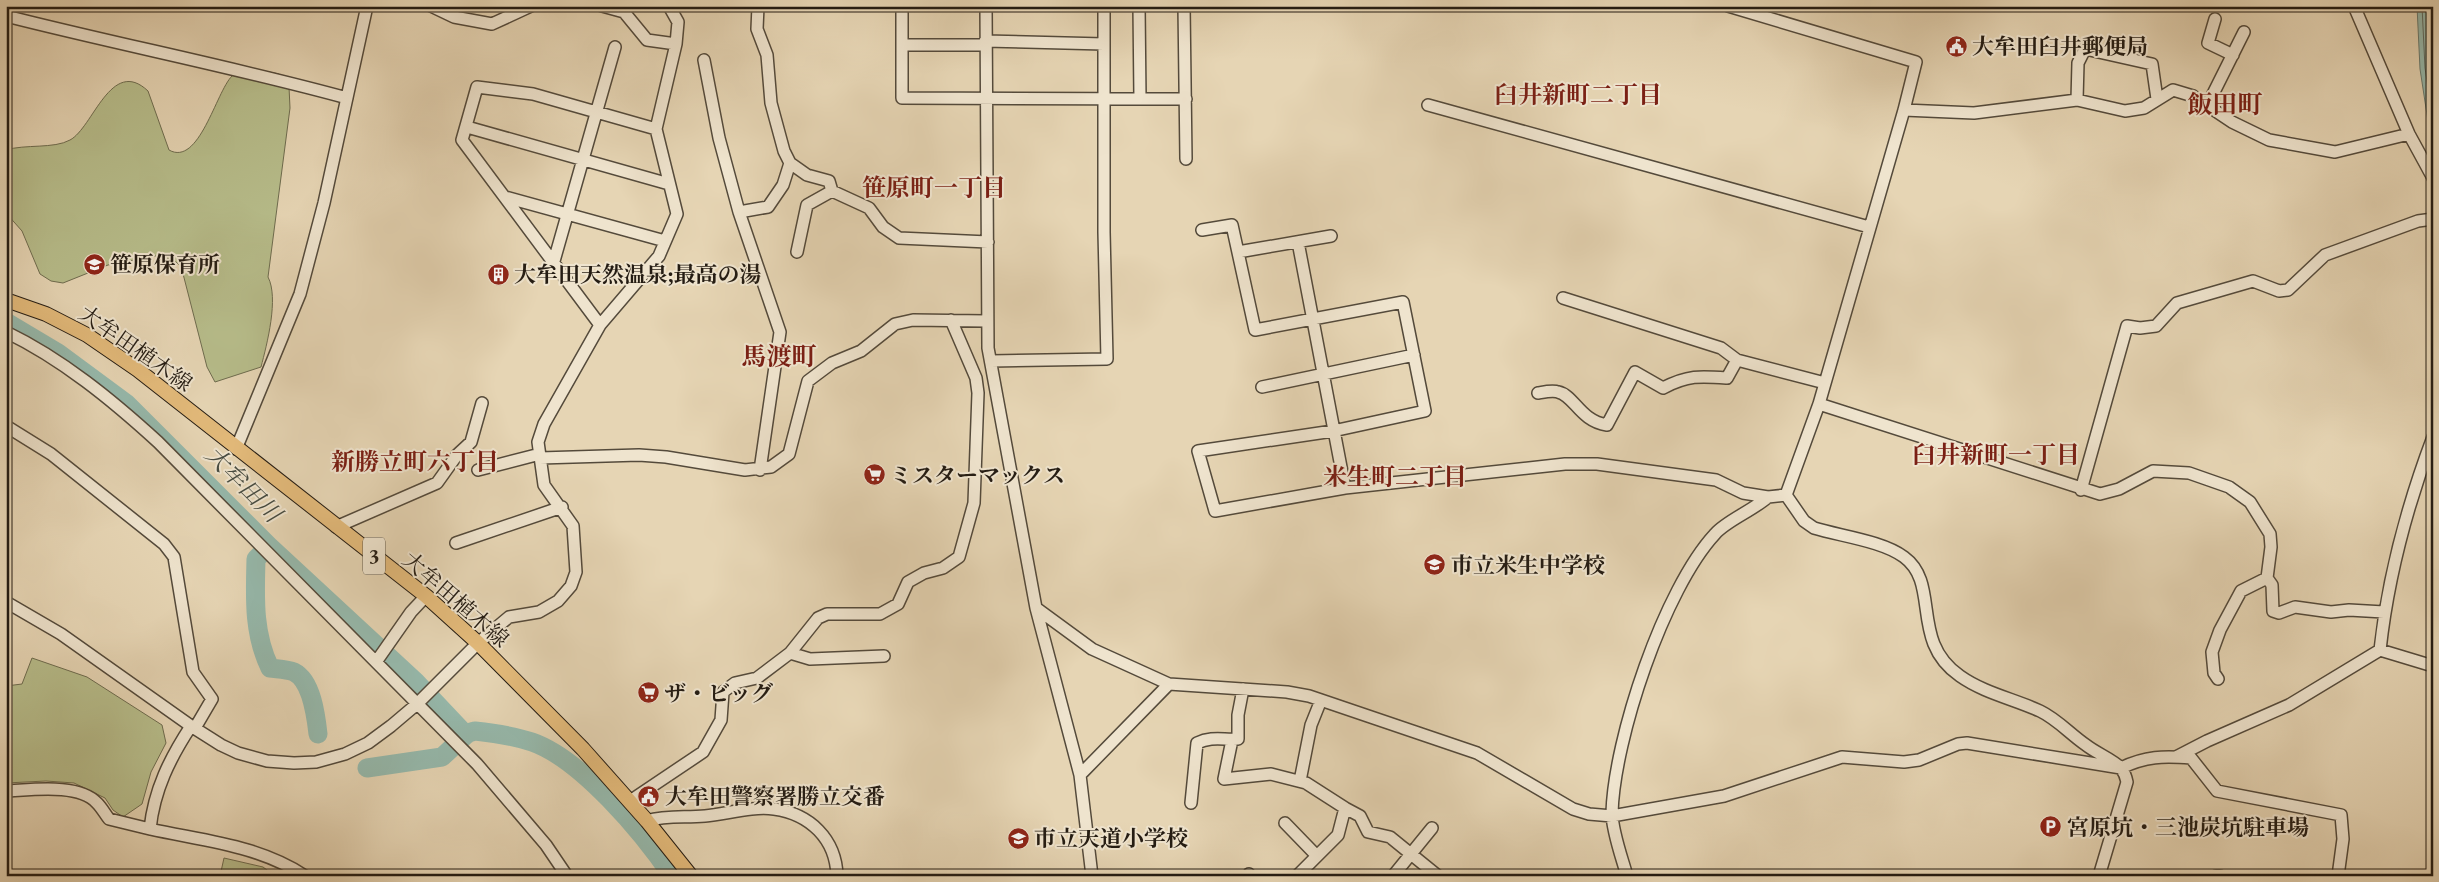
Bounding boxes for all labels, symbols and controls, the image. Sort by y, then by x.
place label: 大牟田臼井郵便局 [1972,32,2148,61]
public building icon: 大牟田臼井郵便局 [1944,34,1968,58]
district label: 臼井新町二丁目 [1494,79,1662,110]
district label: 飯田町 [2187,88,2263,120]
district label: 笹原町一丁目 [862,172,1006,203]
place label: 笹原保育所 [110,250,220,279]
school or university icon: 笹原保育所 [82,252,106,276]
place label: 大牟田天然温泉;最高の湯 [514,260,761,289]
building icon: 大牟田天然温泉;最高の湯 [486,262,510,286]
street label: 大牟田植木線 [73,299,198,398]
district label: 馬渡町 [741,340,817,372]
water label: 大牟田川 [198,439,290,531]
district label: 臼井新町一丁目 [1912,439,2080,470]
district label: 新勝立町六丁目 [331,446,499,477]
place label: ミスターマックス [890,461,1065,490]
district label: 米生町二丁目 [1323,461,1467,492]
supermarket icon: ミスターマックス [862,463,886,487]
road number: 3 [363,538,385,574]
street label: 大牟田植木線 [396,545,515,654]
place label: 市立米生中学校 [1451,551,1605,580]
school or university icon: 市立米生中学校 [1423,553,1447,577]
place label: ザ・ビッグ [664,679,773,708]
supermarket icon: ザ・ビッグ [636,681,660,705]
place label: 大牟田警察署勝立交番 [665,782,885,811]
public building icon: 大牟田警察署勝立交番 [637,784,661,808]
place label: 宮原坑・三池炭坑駐車場 [2067,813,2309,842]
parking icon: 宮原坑・三池炭坑駐車場 [2039,815,2063,839]
place label: 市立天道小学校 [1034,824,1188,853]
school or university icon: 市立天道小学校 [1006,826,1030,850]

